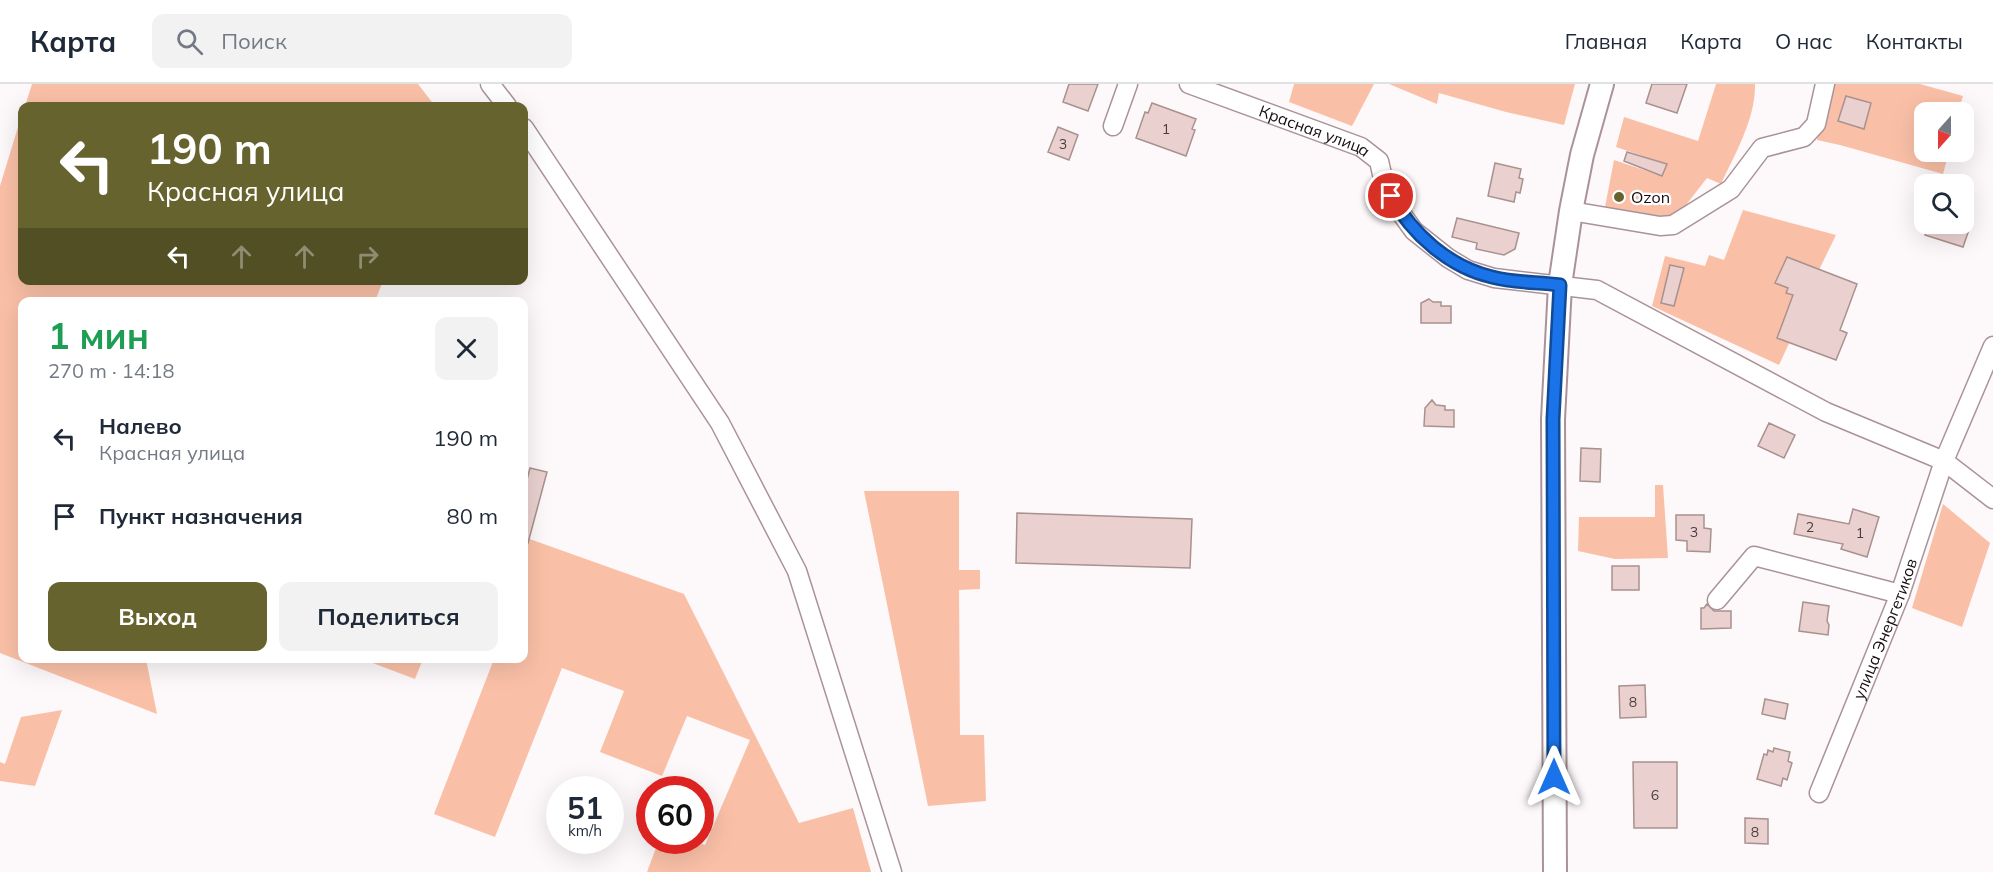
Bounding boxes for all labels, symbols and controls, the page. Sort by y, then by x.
search box [152,14,572,68]
text: Карта [30,24,116,59]
icon: search [173,25,206,58]
text: Поиск [221,27,287,55]
text: Главная [1565,28,1647,54]
text: Карта [1680,28,1742,54]
text: О нас [1775,28,1833,54]
text: Контакты [1866,28,1963,54]
street label: Красная улица [1256,101,1375,161]
north arrow [1914,102,1974,162]
map controls [1914,102,1974,234]
house number: 1 [1162,120,1170,138]
text: 190 m [147,122,272,175]
icon: left [48,126,126,204]
house number: 3 [1059,135,1067,153]
pin [1365,170,1416,221]
text: Красная улица [147,174,344,208]
button: search [1914,174,1974,234]
icon: arrive [1374,179,1407,212]
place label: Ozon [1631,187,1670,207]
marker: Ozon [1612,190,1626,204]
icon: left [162,240,195,273]
icon: ahead [225,240,258,273]
icon: ahead [288,240,321,273]
icon: right [351,240,384,273]
text: 1 мин [48,313,149,358]
button: close [435,317,498,380]
text: 270 m · 14:18 [48,358,174,383]
text: Налево [99,412,182,440]
icon: left [48,422,81,455]
text: 190 m [433,424,498,452]
text: Красная улица [99,440,245,465]
icon: arrive [48,500,81,533]
text: Пункт назначения [99,502,303,530]
text: 80 m [447,502,498,530]
house number: 2 [1806,518,1814,536]
house number: 3 [1690,523,1698,541]
house number: 1 [1856,524,1864,542]
street label: улица Энергетиков [1848,556,1921,702]
button: Выход [48,582,267,651]
button: Поделиться [279,582,498,651]
house number: 8 [1629,693,1637,711]
position arrow [1522,745,1586,809]
speed limit sign: 60 [636,776,714,854]
house number: 6 [1651,786,1659,804]
text: 51 [567,789,603,827]
text: km/h [568,821,602,840]
house number: 8 [1751,823,1759,841]

